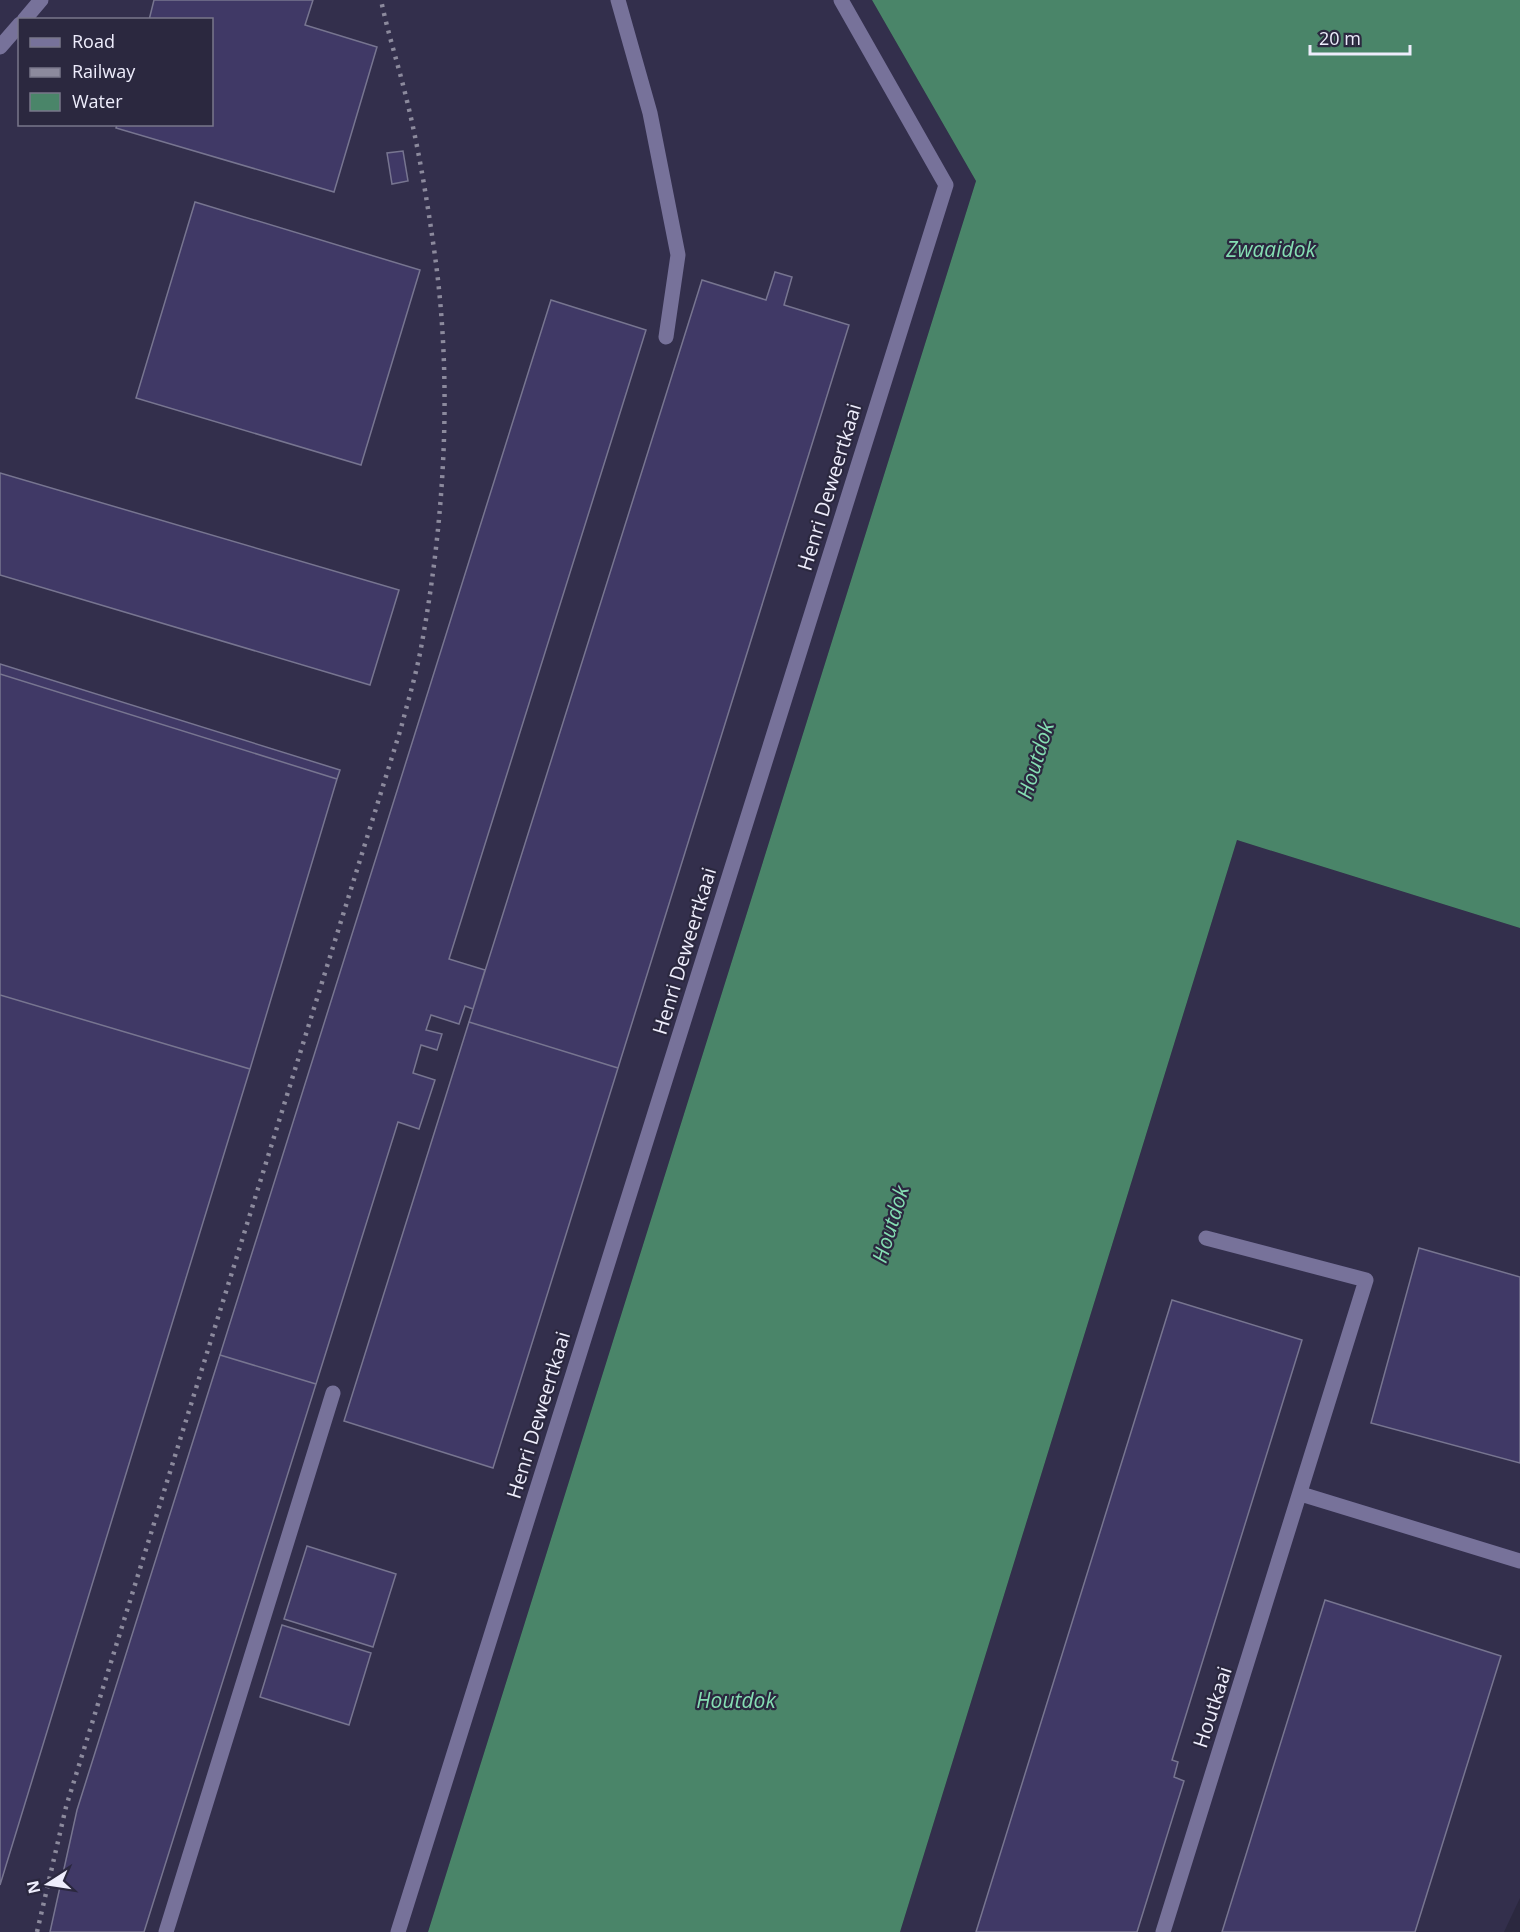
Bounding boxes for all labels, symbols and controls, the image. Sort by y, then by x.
legend [18,18,213,126]
scale bar [1310,18,1410,56]
text: 20 m [1319,26,1361,50]
text: Road [72,29,115,53]
text: Railway [72,59,136,83]
text: Water [72,89,123,113]
water label: Zwaaidok [1225,235,1316,263]
street label: Henri Deweertkaai [791,400,867,574]
water label: Houtdok [1010,717,1060,802]
street label: Henri Deweertkaai [646,864,722,1038]
water label: Houtdok [865,1181,915,1266]
street label: Henri Deweertkaai [500,1328,576,1502]
street label: Houtkaai [1186,1663,1238,1751]
water label: Houtdok [696,1686,776,1714]
north arrow [18,1854,78,1914]
text: N [21,1878,45,1896]

